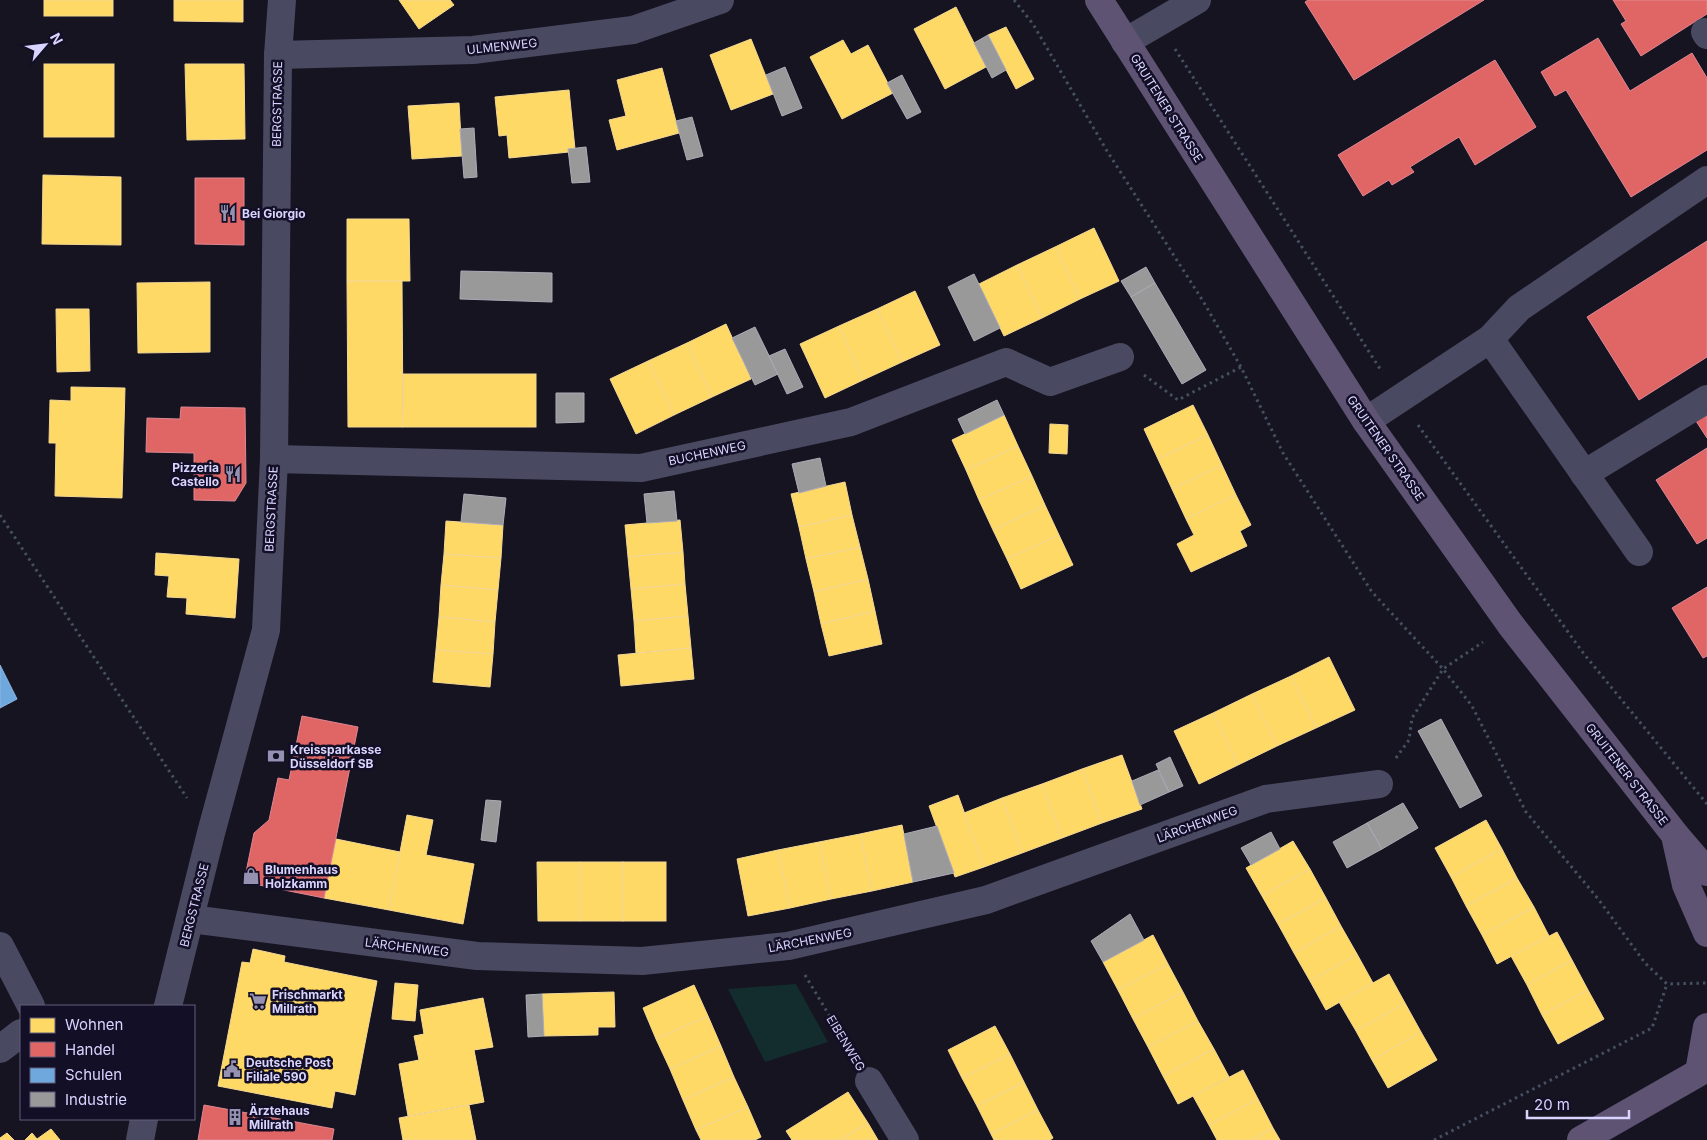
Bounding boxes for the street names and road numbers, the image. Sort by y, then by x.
street label: ULMENWEG [466,35,538,57]
street label: GRUITENER STRASSE [1127,51,1207,165]
street label: BERGSTRASSE [269,61,285,147]
street label: GRUITENER STRASSE [1344,392,1428,504]
street label: BUCHENWEG [667,437,747,469]
street label: BERGSTRASSE [261,466,281,552]
street label: GRUITENER STRASSE [1583,720,1671,828]
street label: LÄRCHENWEG [1155,802,1239,846]
street label: BERGSTRASSE [176,862,212,948]
street label: LÄRCHENWEG [767,925,853,955]
street label: LÄRCHENWEG [364,934,450,960]
street label: EIBENWEG [823,1012,869,1074]

